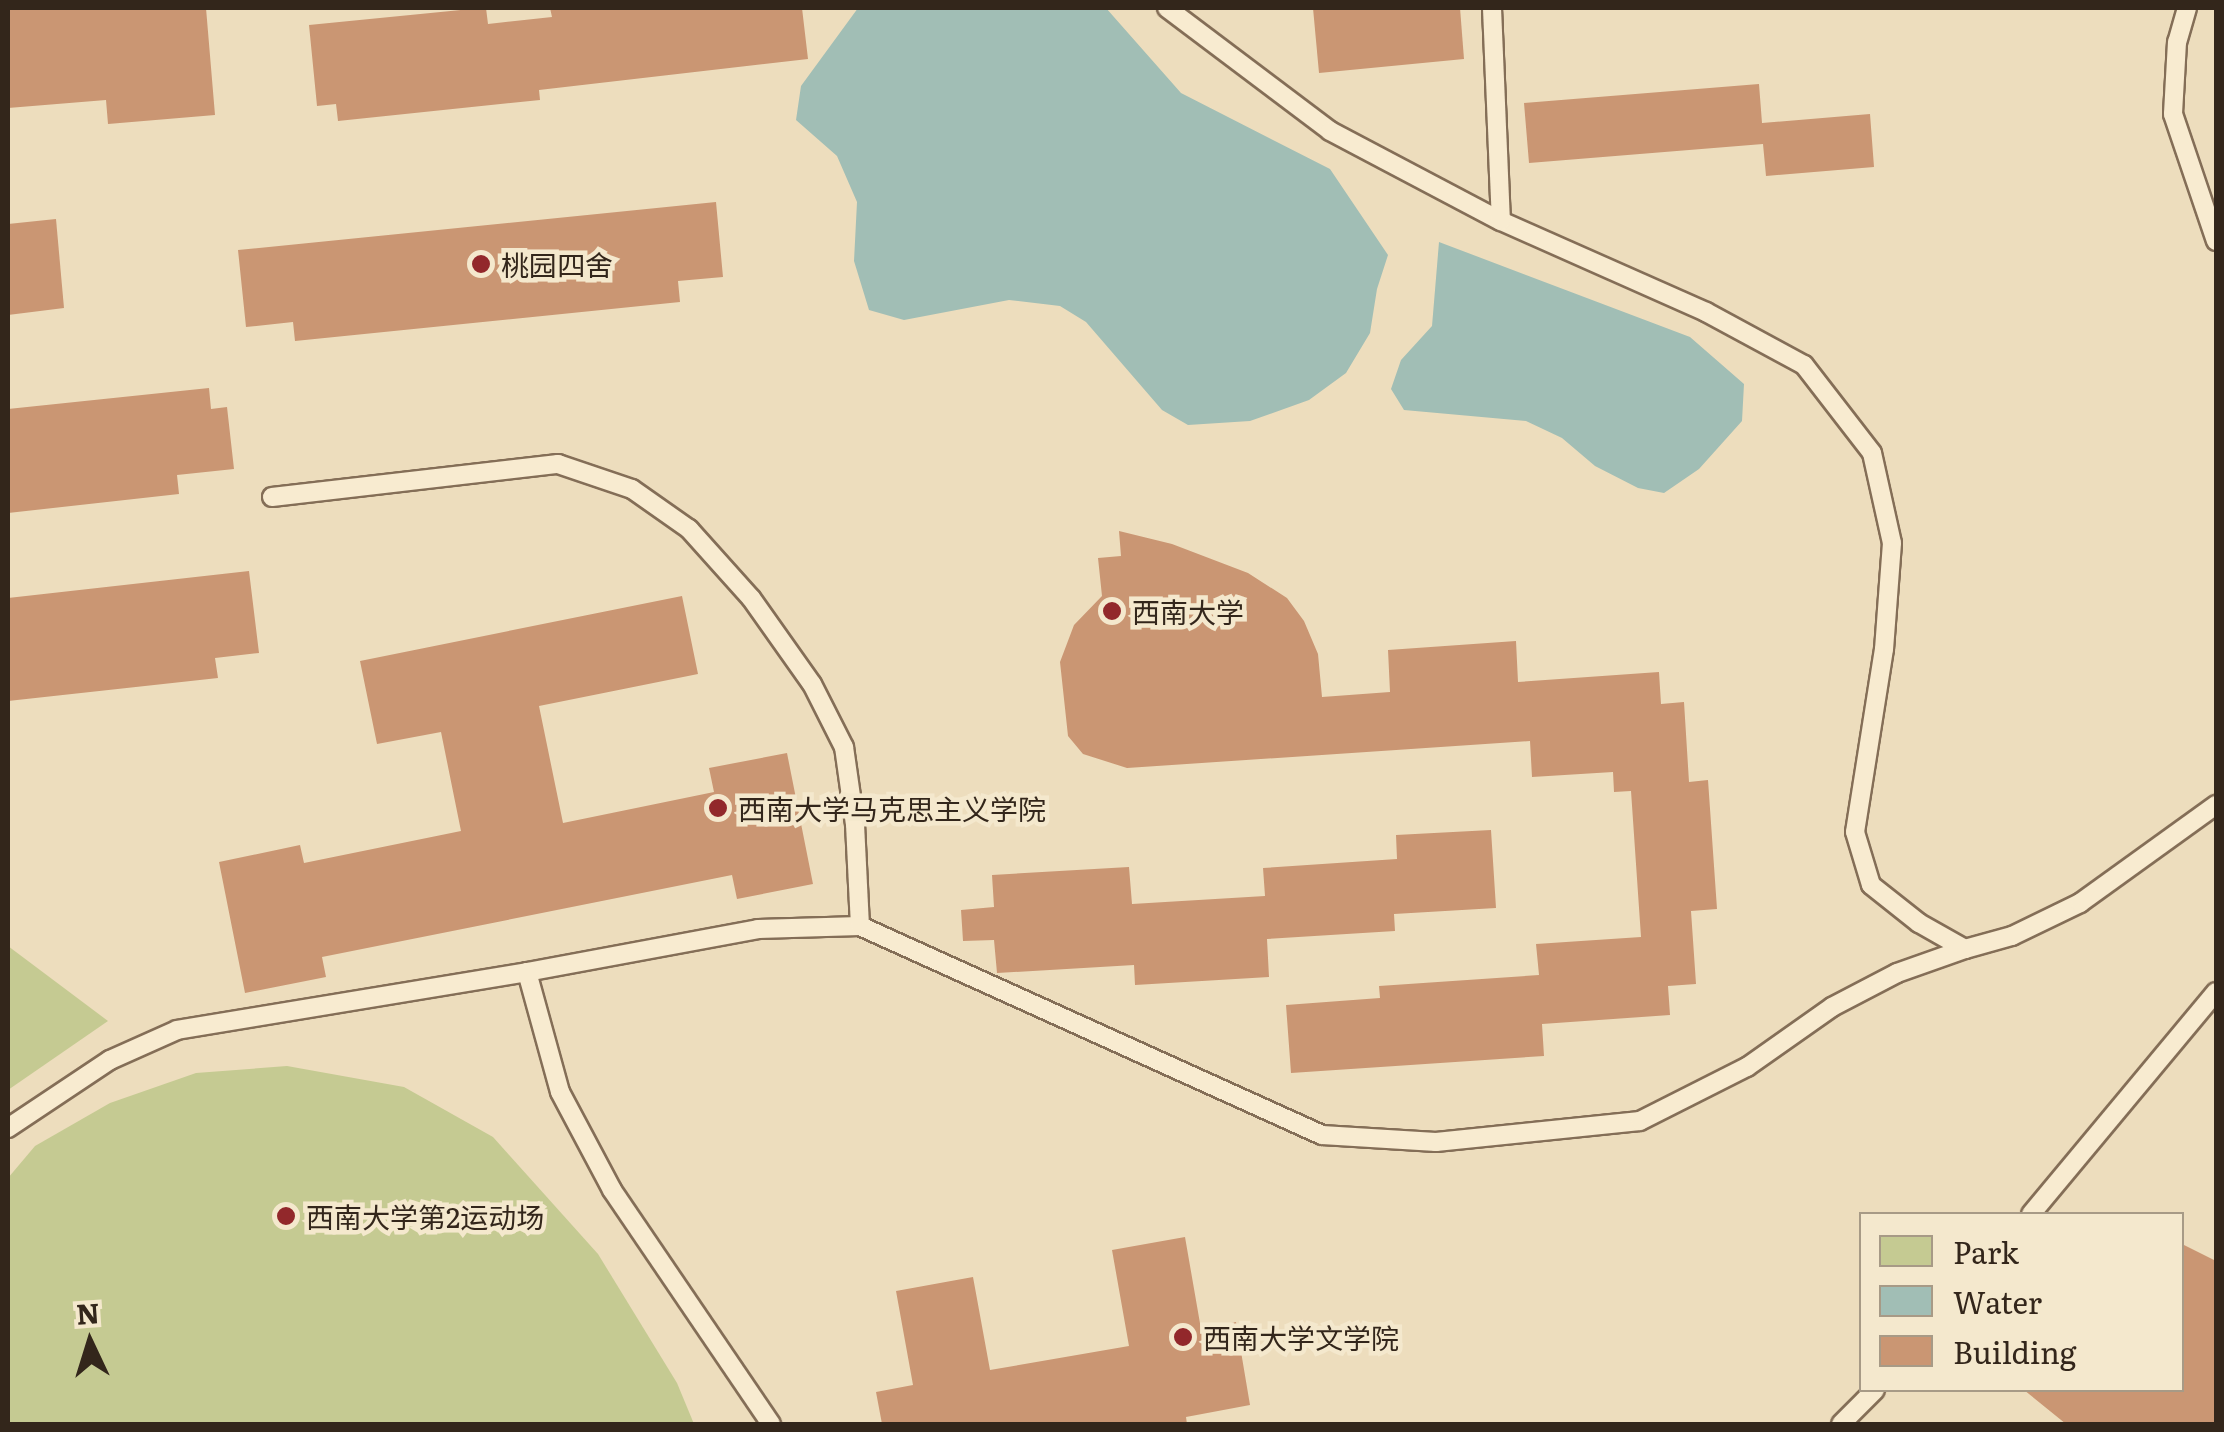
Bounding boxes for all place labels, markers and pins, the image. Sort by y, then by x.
place label: 桃园四舍 [501,247,613,281]
marker: 桃园四舍 [470,253,492,275]
place label: 西南大学 [1132,594,1244,628]
marker: 西南大学 [1101,600,1123,622]
place label: 西南大学马克思主义学院 [738,791,1046,825]
marker: 西南大学马克思主义学院 [707,797,729,819]
place label: 西南大学第2运动场 [306,1199,544,1233]
marker: 西南大学第2运动场 [275,1205,297,1227]
place label: 西南大学文学院 [1203,1320,1399,1354]
marker: 西南大学文学院 [1172,1326,1194,1348]

